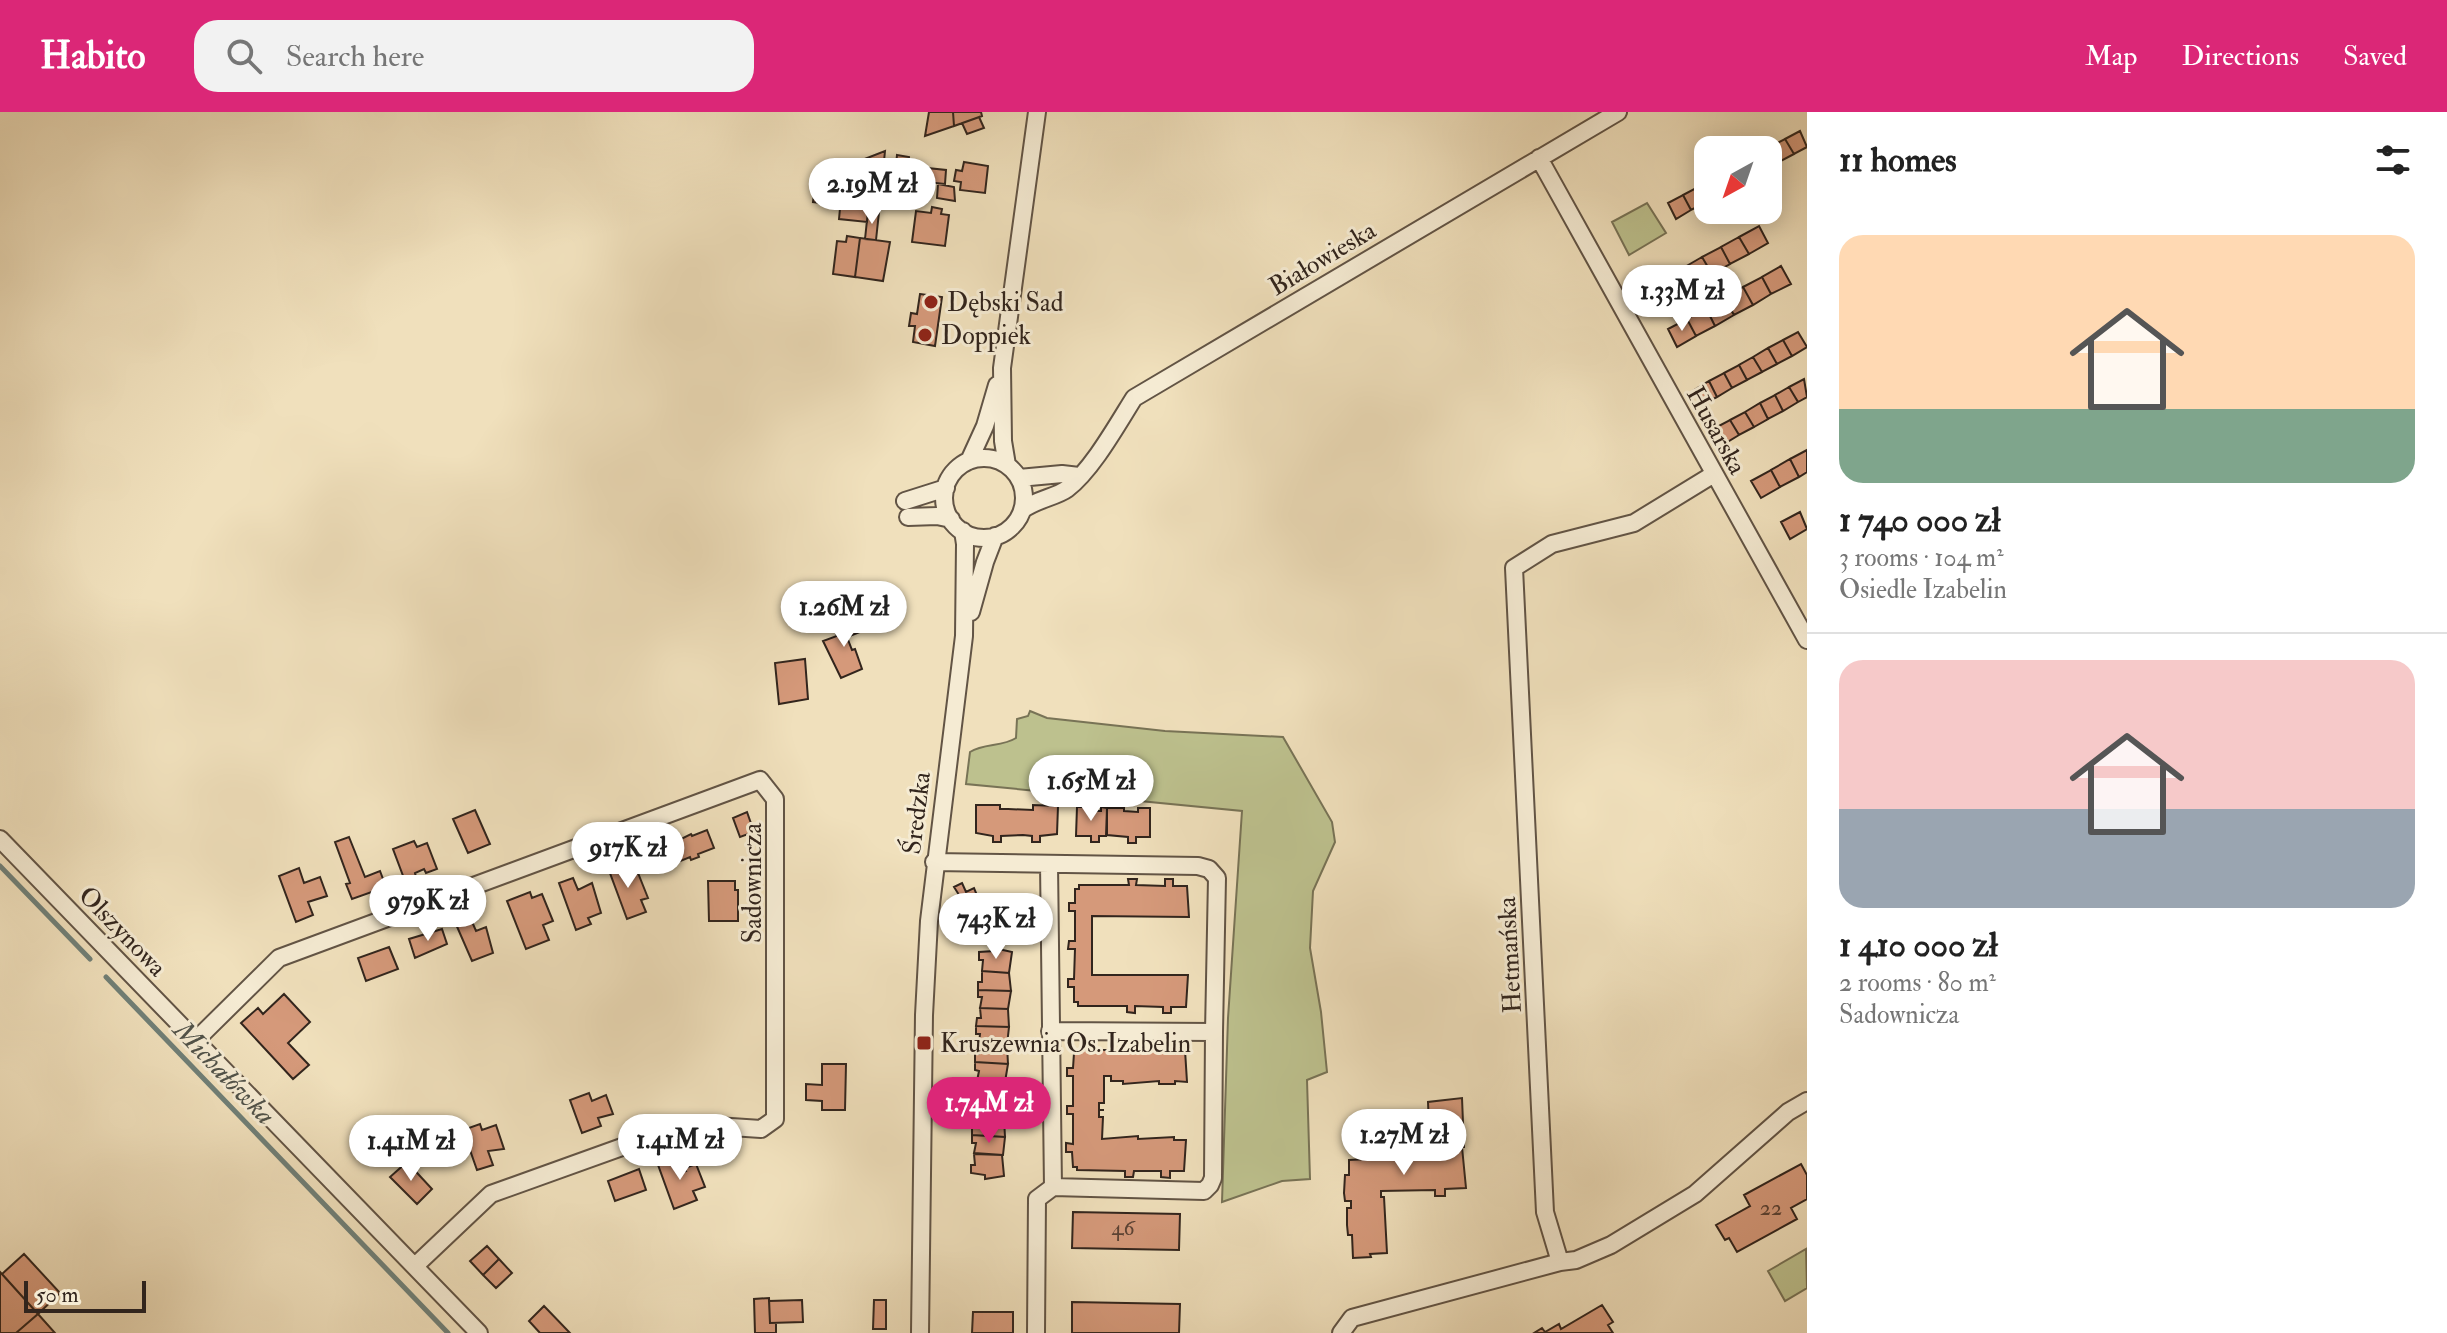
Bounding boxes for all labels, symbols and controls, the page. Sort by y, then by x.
search box [194,20,754,92]
text: Habito [40,32,146,80]
icon: search [222,34,266,78]
text: Search here [286,38,424,75]
text: Map [2085,39,2138,74]
text: Directions [2182,39,2299,74]
text: Saved [2343,39,2407,74]
north arrow [1694,136,1782,224]
map controls [1694,136,1782,224]
icon: filters [2371,138,2415,182]
text: 11 homes [1839,139,1957,182]
pin: 2.19M zł [789,158,955,226]
text: 2.19M zł [827,168,917,200]
street label: Białowieska [1263,214,1382,303]
pin: 1.33M zł [1599,265,1765,333]
text: 1.33M zł [1640,275,1724,307]
place label: Dębski Sad [947,287,1064,319]
icon: home [2055,287,2199,431]
marker: Dębski Sad [922,293,940,311]
place label: Doppiek [941,320,1032,353]
marker: Doppiek [916,326,934,344]
street label: Husarska [1679,381,1753,480]
text: 1 740 000 zł [1839,499,2001,542]
text: 3 rooms · 104 m² [1839,542,2004,574]
text: Osiedle Izabelin [1839,574,2007,606]
pin: 1.26M zł [761,581,927,649]
text: 1.26M zł [799,591,889,623]
icon: home [2055,712,2199,856]
pin: 1.65M zł [1008,755,1174,823]
text: 1.65M zł [1047,765,1135,797]
street label: Średzka [894,769,938,856]
pin: 917K zł [554,822,702,890]
street label: Sadownicza [737,823,769,943]
text: 917K zł [589,832,667,864]
pin: 979K zł [354,875,502,943]
street label: Olszynowa [72,880,173,984]
text: 979K zł [387,885,469,917]
pin: 743K zł [922,893,1070,961]
street label: Hetmańska [1491,896,1529,1014]
text: 743K zł [957,903,1035,935]
text: 1 410 000 zł [1839,924,1998,967]
text: 2 rooms · 80 m² [1839,967,1996,999]
text: Sadownicza [1839,999,1959,1031]
water label: Michałówka [164,1012,282,1133]
place label: Kruszewnia Os. Izabelin [940,1028,1191,1060]
marker: Kruszewnia Os. Izabelin [915,1034,933,1052]
pin: 1.74M zł [906,1077,1072,1145]
text: 1.74M zł [945,1087,1033,1119]
pin: 1.27M zł [1321,1109,1487,1177]
pin: 1.41M zł [597,1114,763,1182]
pin: 1.41M zł [328,1115,494,1183]
text: 1.27M zł [1359,1119,1449,1151]
text: 1.41M zł [636,1124,724,1156]
text: 1.41M zł [367,1125,455,1157]
house number: 22 [1760,1194,1782,1222]
house number: 46 [1112,1214,1136,1242]
scale bar [24,1277,146,1313]
text: 50 m [36,1281,78,1309]

